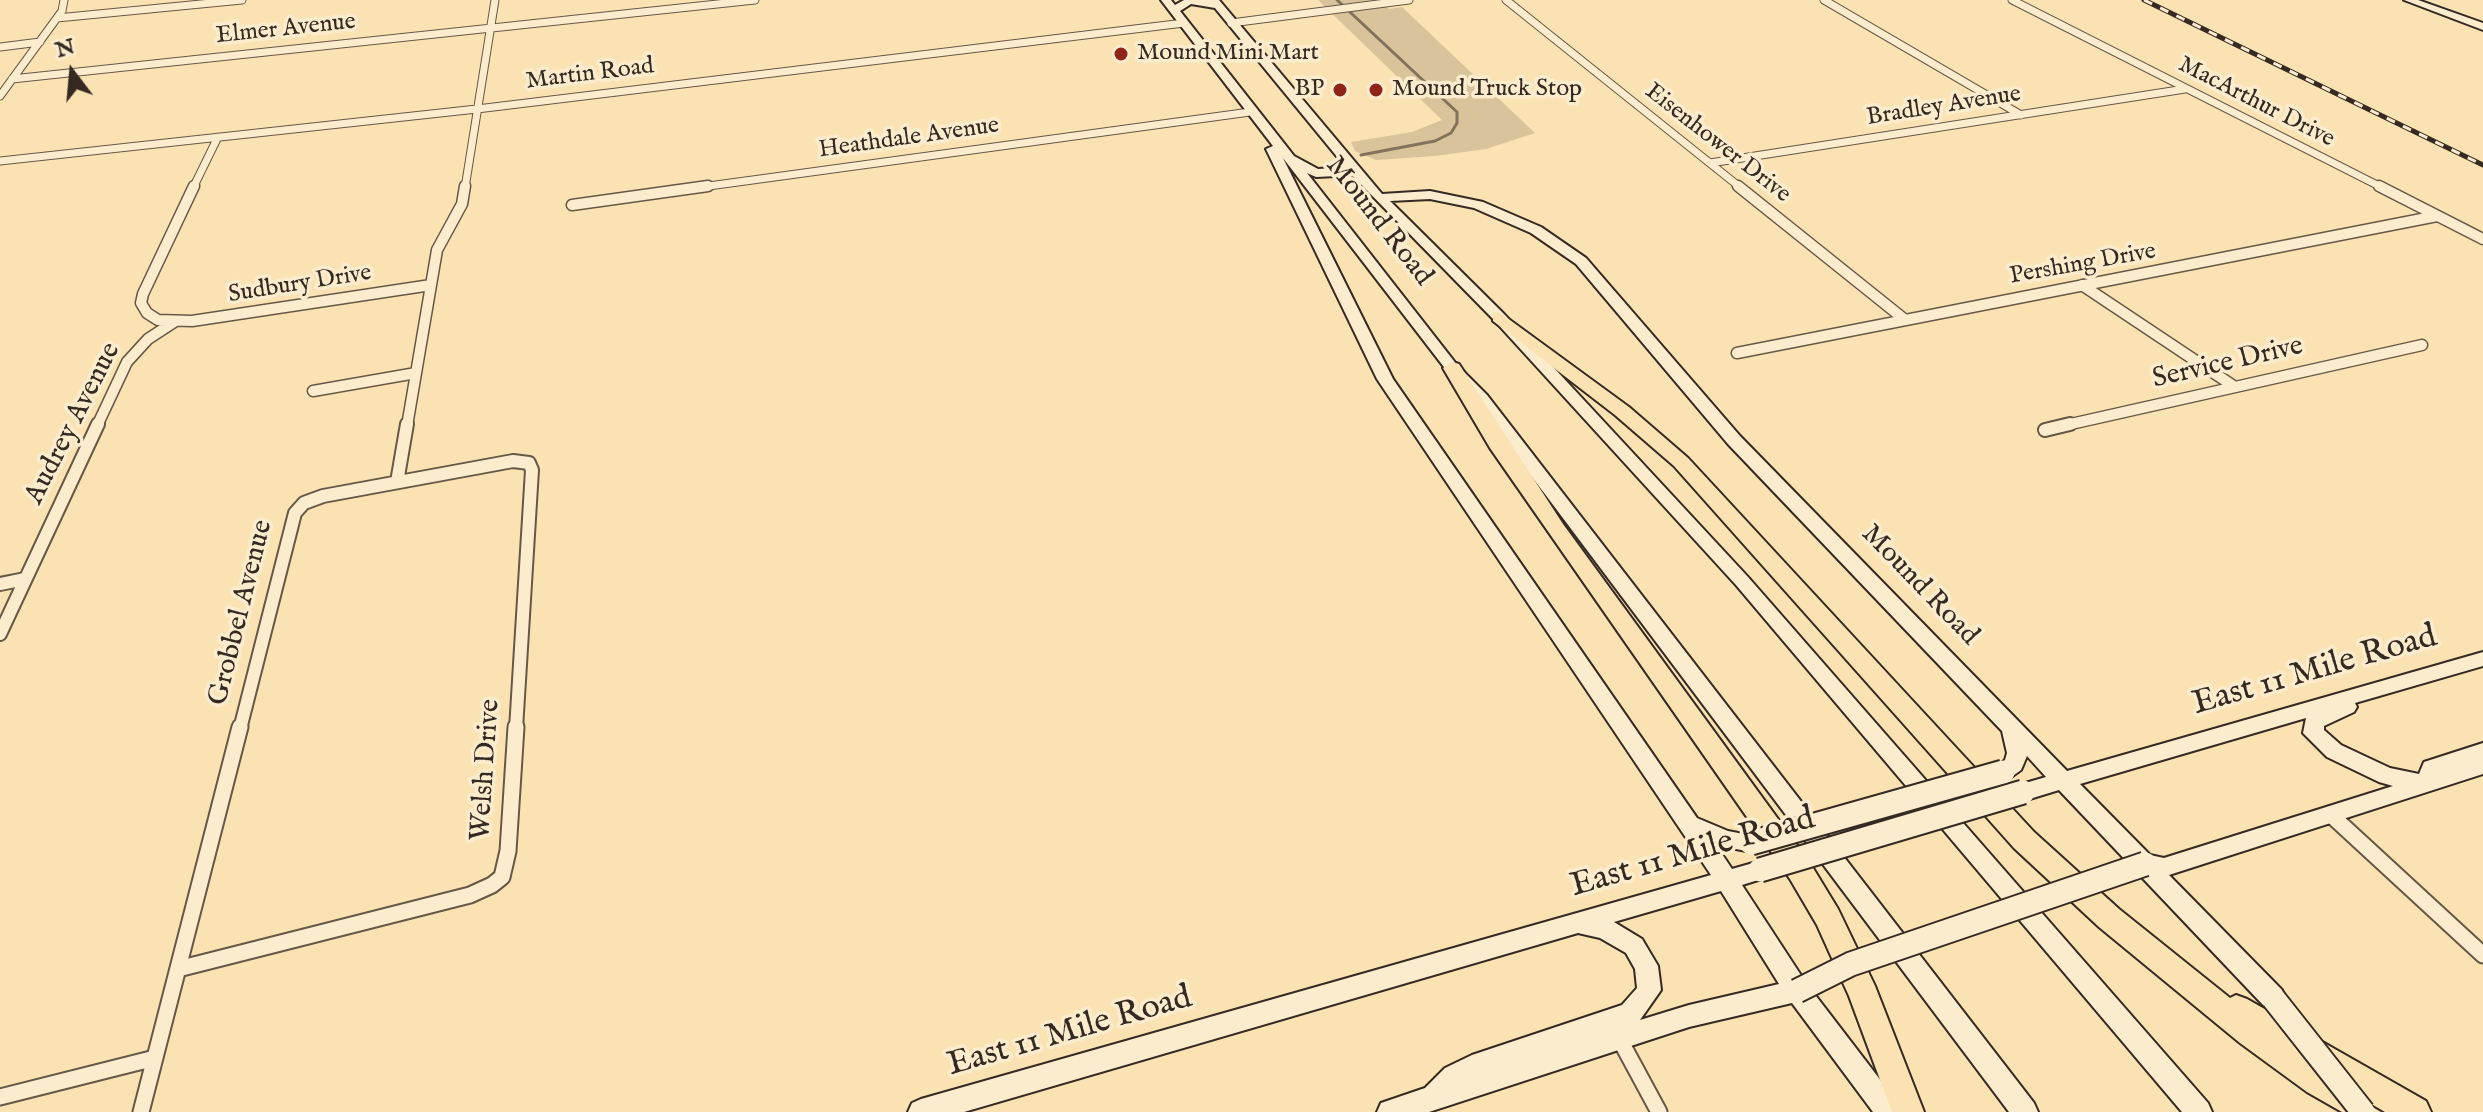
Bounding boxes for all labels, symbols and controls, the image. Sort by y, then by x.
street label: Elmer Avenue [215,8,357,52]
north arrow [32,32,112,112]
text: N [52,33,78,65]
place label: Mound Mini Mart [1137,40,1319,68]
marker: Mound Mini Mart [1112,45,1130,63]
street label: MacArthur Drive [2173,51,2339,155]
street label: Martin Road [524,53,656,97]
place label: BP [1294,76,1324,104]
place label: Mound Truck Stop [1392,76,1582,104]
street label: Eisenhower Drive [1638,78,1796,210]
marker: BP [1331,81,1349,99]
marker: Mound Truck Stop [1367,81,1385,99]
street label: Bradley Avenue [1865,81,2023,133]
street label: Heathdale Avenue [817,112,1001,166]
street label: Mound Road [1317,151,1439,293]
street label: Pershing Drive [2008,238,2158,292]
street label: Sudbury Drive [226,259,374,311]
street label: Service Drive [2149,330,2307,398]
street label: Audrey Avenue [19,338,129,510]
street label: Grobbel Avenue [203,517,281,709]
street label: Mound Road [1853,519,1985,653]
street label: East 11 Mile Road [2188,618,2442,726]
street label: Welsh Drive [465,698,509,842]
street label: East 11 Mile Road [1566,800,1820,908]
street label: East 11 Mile Road [943,979,1197,1087]

